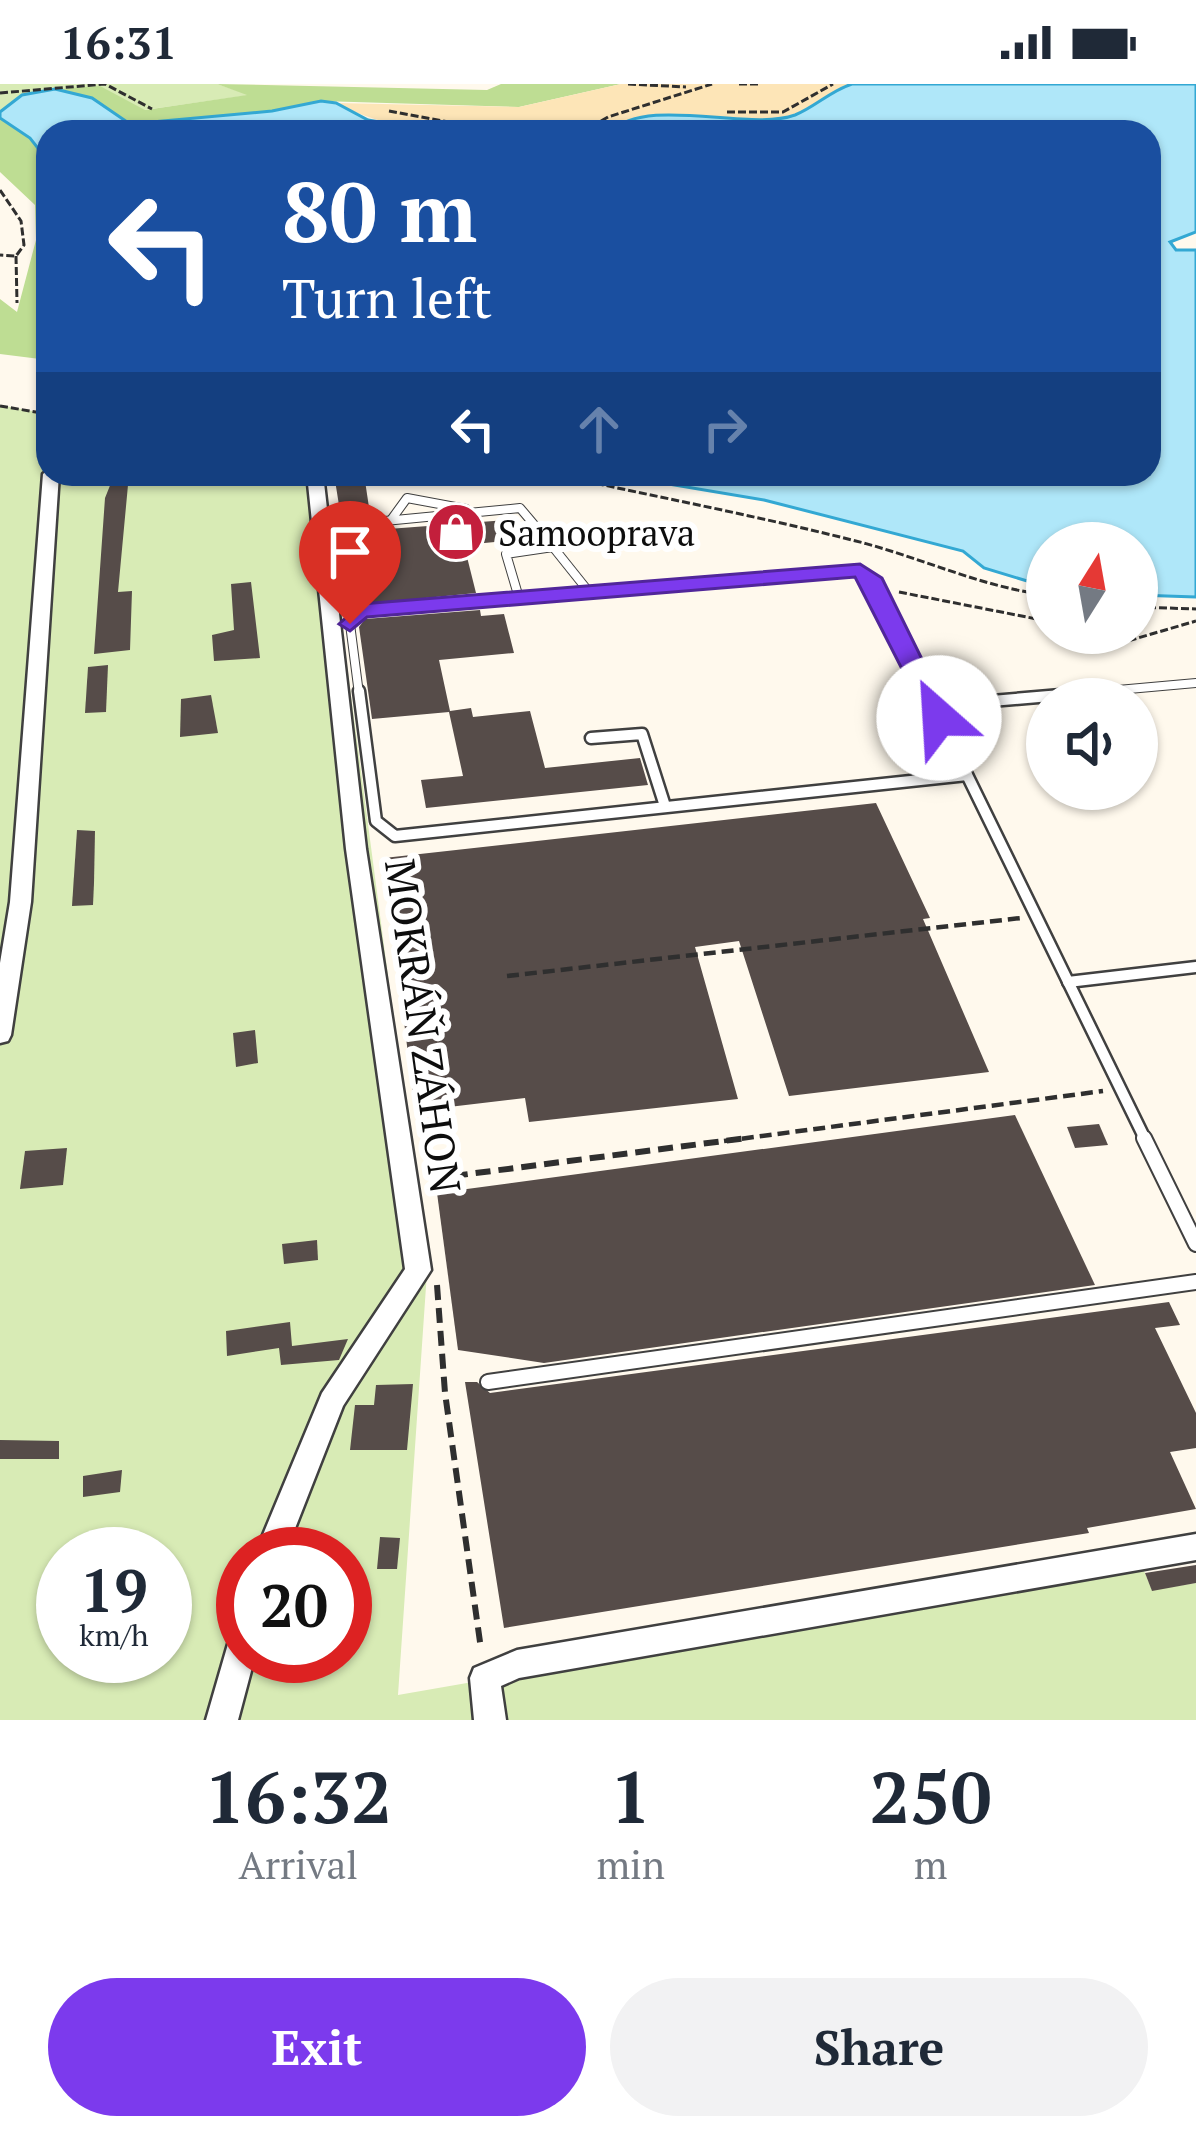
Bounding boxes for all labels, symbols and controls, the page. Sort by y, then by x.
text: 16:31 [60,12,177,72]
text: 80 m [282,155,477,266]
icon: left [84,168,240,324]
text: Turn left [282,262,492,333]
icon: left [440,396,506,462]
icon: ahead [566,396,632,462]
icon: right [692,396,758,462]
pin [299,501,401,624]
shop icon: Samooprava [425,501,487,563]
place label: Samooprava [498,509,695,556]
icon: arrive [317,519,383,585]
north arrow [1026,522,1158,654]
map controls [1026,522,1158,810]
position arrow [876,655,1002,781]
button: sound [1026,678,1158,810]
street label: MOKRÁŇ ZÁHON [373,855,475,1197]
speed limit sign: 20 [216,1527,372,1683]
text: 19 [80,1550,148,1629]
text: km/h [79,1615,149,1655]
text: 16:32 [204,1748,392,1844]
text: 1 [610,1748,651,1844]
text: 250 [869,1748,991,1844]
text: Arrival [238,1838,358,1890]
text: min [596,1838,665,1890]
text: m [914,1838,947,1890]
button: Exit [48,1978,586,2116]
button: Share [610,1978,1148,2116]

